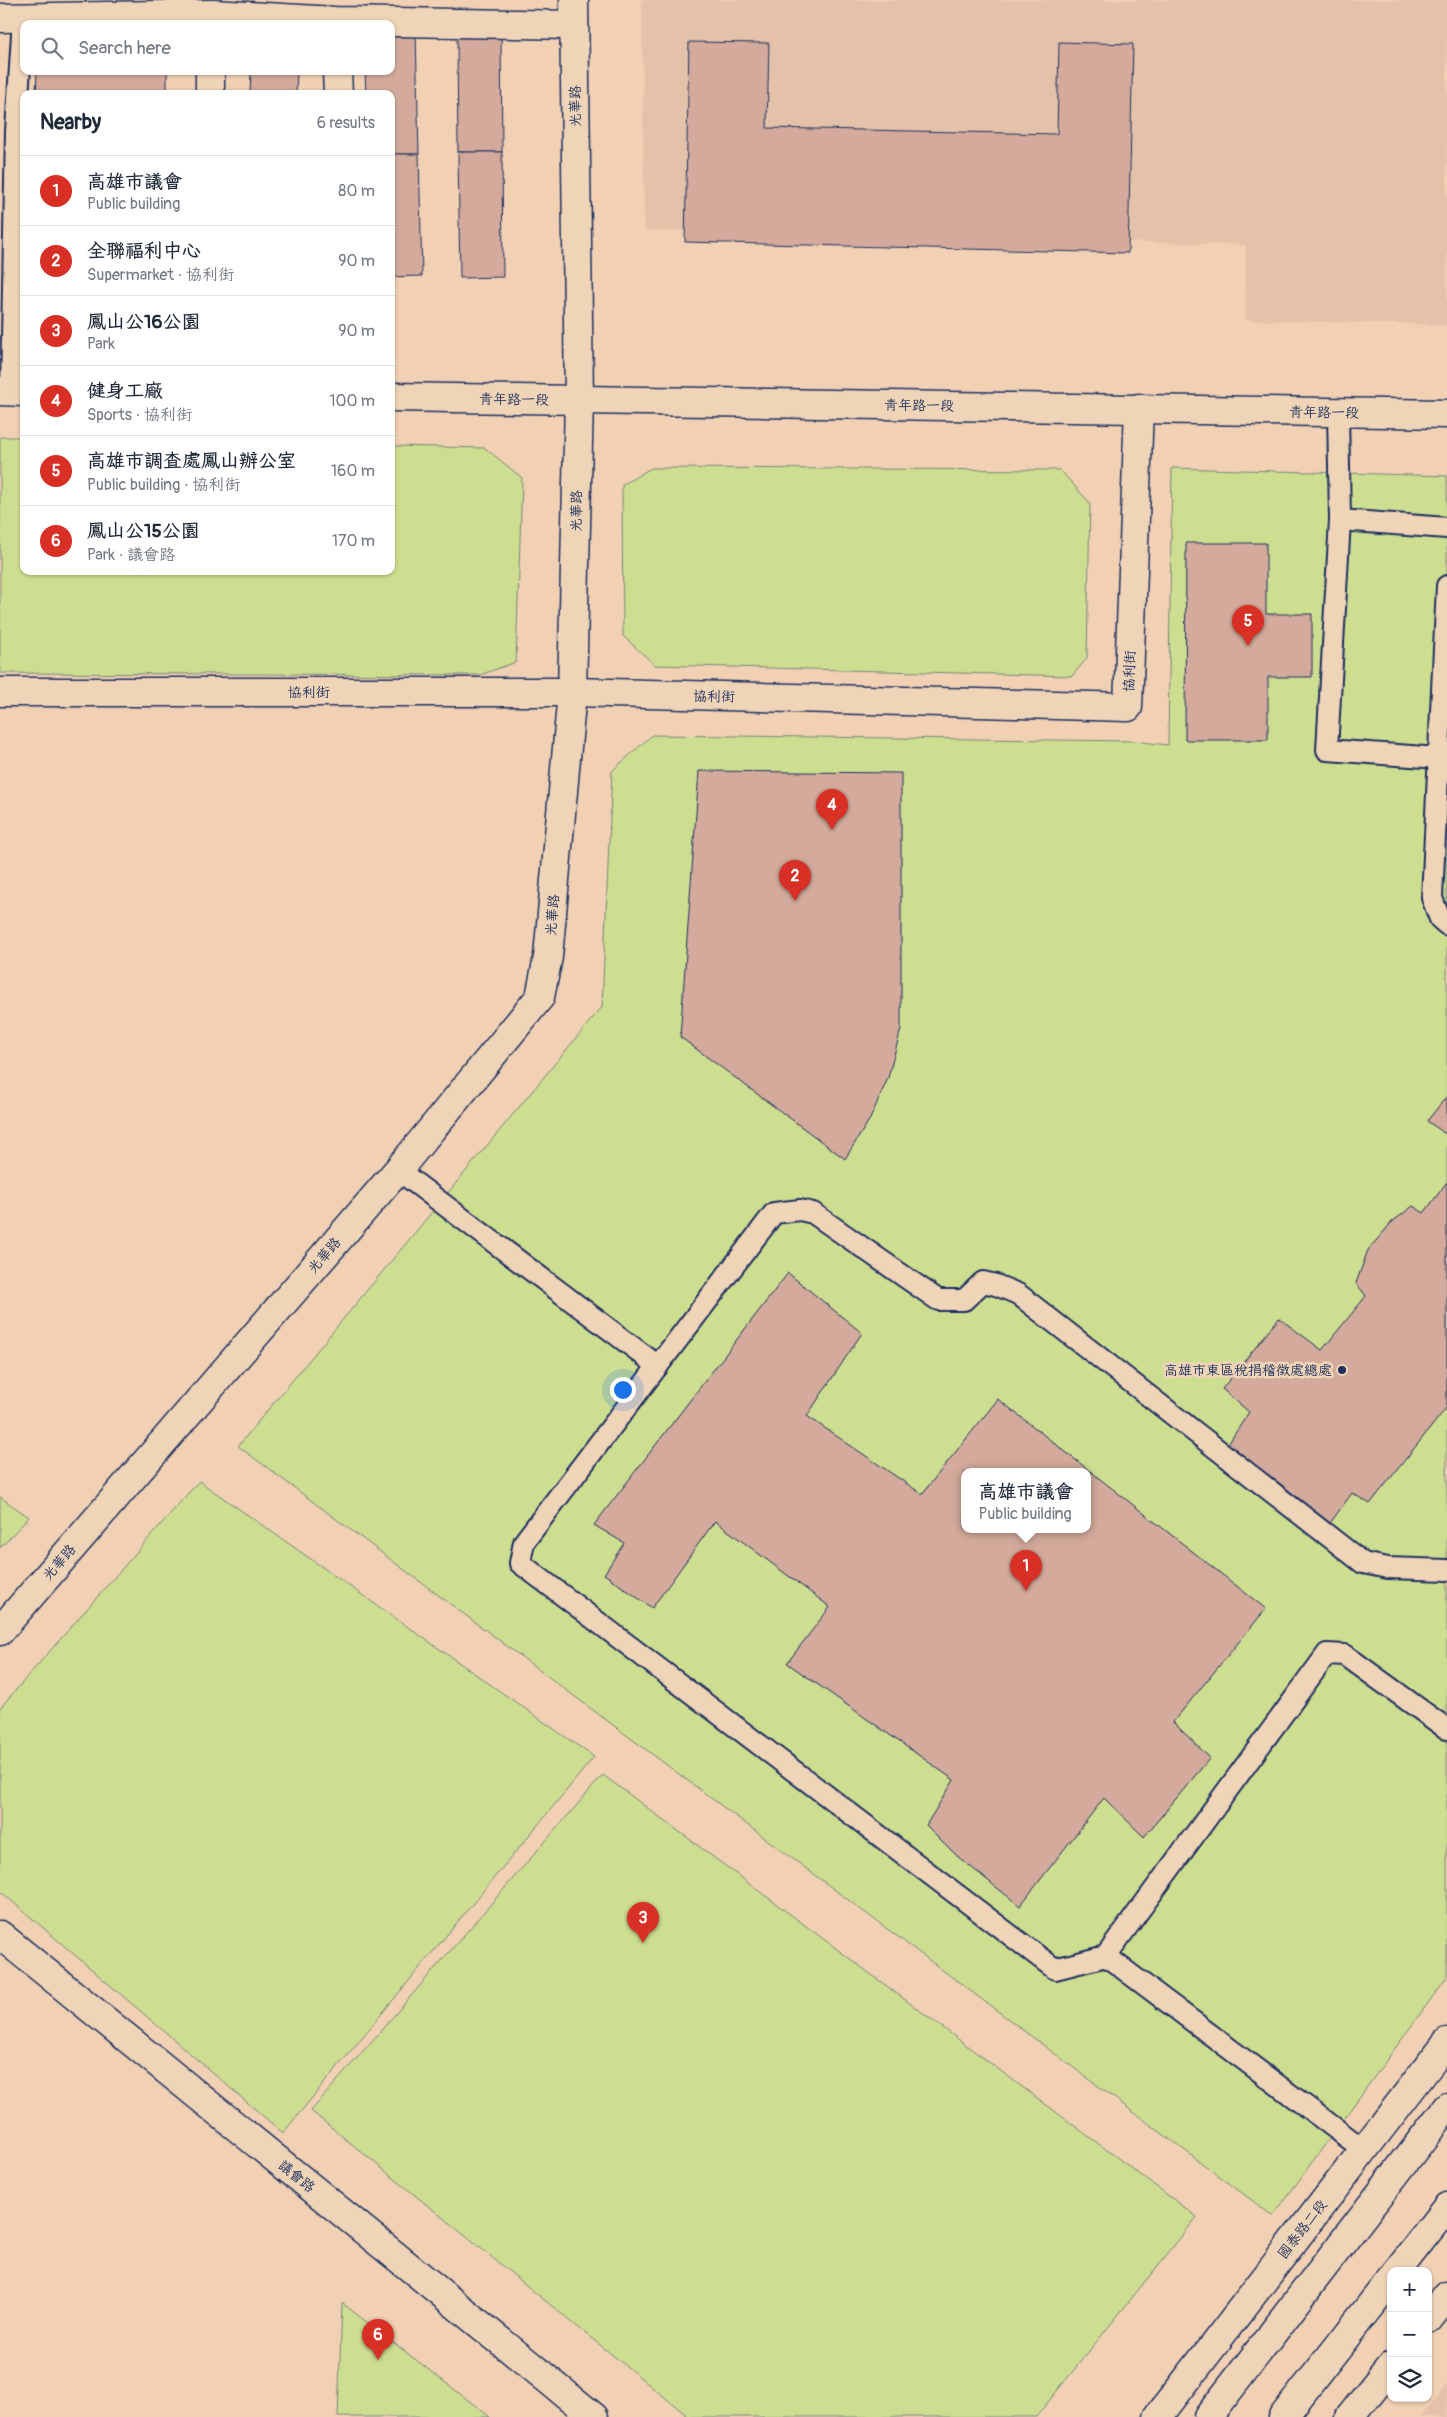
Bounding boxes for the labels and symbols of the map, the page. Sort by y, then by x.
street label: 光華路 [567,85,584,127]
street label: 青年路一段 [479,390,549,409]
street label: 青年路一段 [884,396,954,415]
street label: 青年路一段 [1289,403,1359,422]
street label: 光華路 [568,490,585,532]
pin: 5 [1232,605,1264,646]
street label: 協利街 [1120,650,1139,692]
street label: 協利街 [288,684,330,701]
street label: 協利街 [693,688,735,705]
pin: 4 [816,789,848,830]
pin: 2 [779,860,811,901]
street label: 光華路 [542,893,563,937]
street label: 光華路 [304,1234,345,1277]
place label: 高雄市東區稅捐稽徵處總處 [1164,1362,1332,1379]
marker: 高雄市東區稅捐稽徵處總處 [1336,1364,1348,1376]
your location [610,1377,636,1403]
street label: 光華路 [39,1541,80,1584]
pin: 1 [1010,1550,1042,1591]
pin: 3 [627,1902,659,1943]
street label: 議會路 [275,2157,318,2196]
street label: 國泰路二段 [1274,2196,1331,2262]
pin: 6 [362,2319,394,2360]

